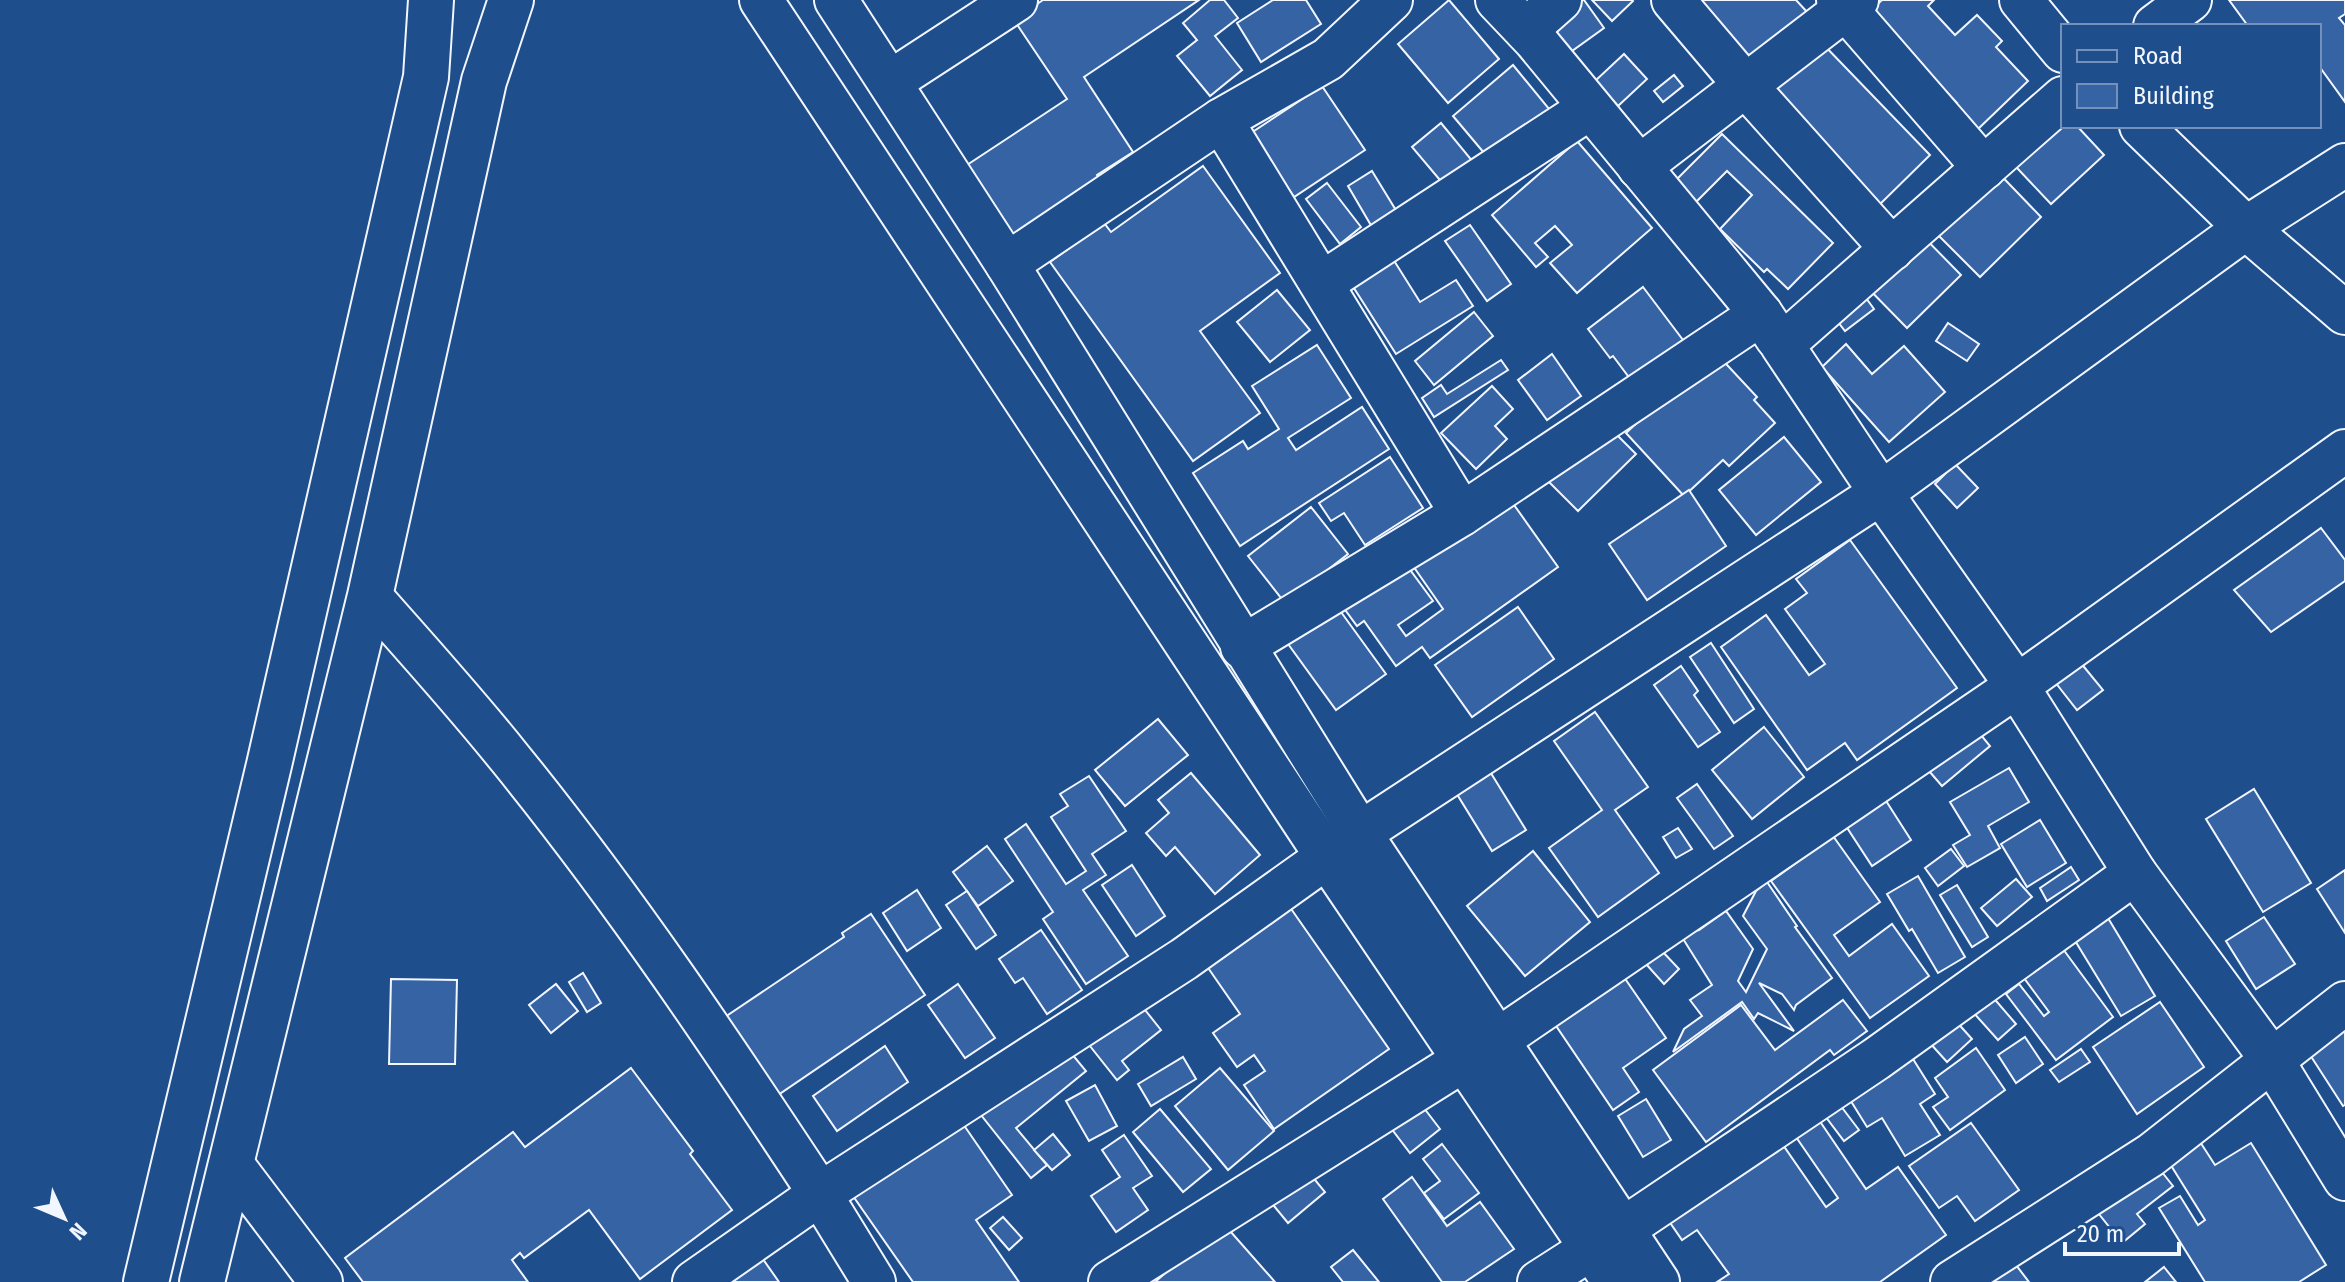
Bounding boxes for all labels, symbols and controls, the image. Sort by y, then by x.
legend [2061,24,2321,128]
text: Road [2133,42,2183,70]
text: Building [2133,82,2215,110]
north arrow [24,1178,104,1258]
scale bar [2065,1206,2179,1256]
text: N [64,1217,92,1246]
text: 20 m [2077,1220,2124,1248]

